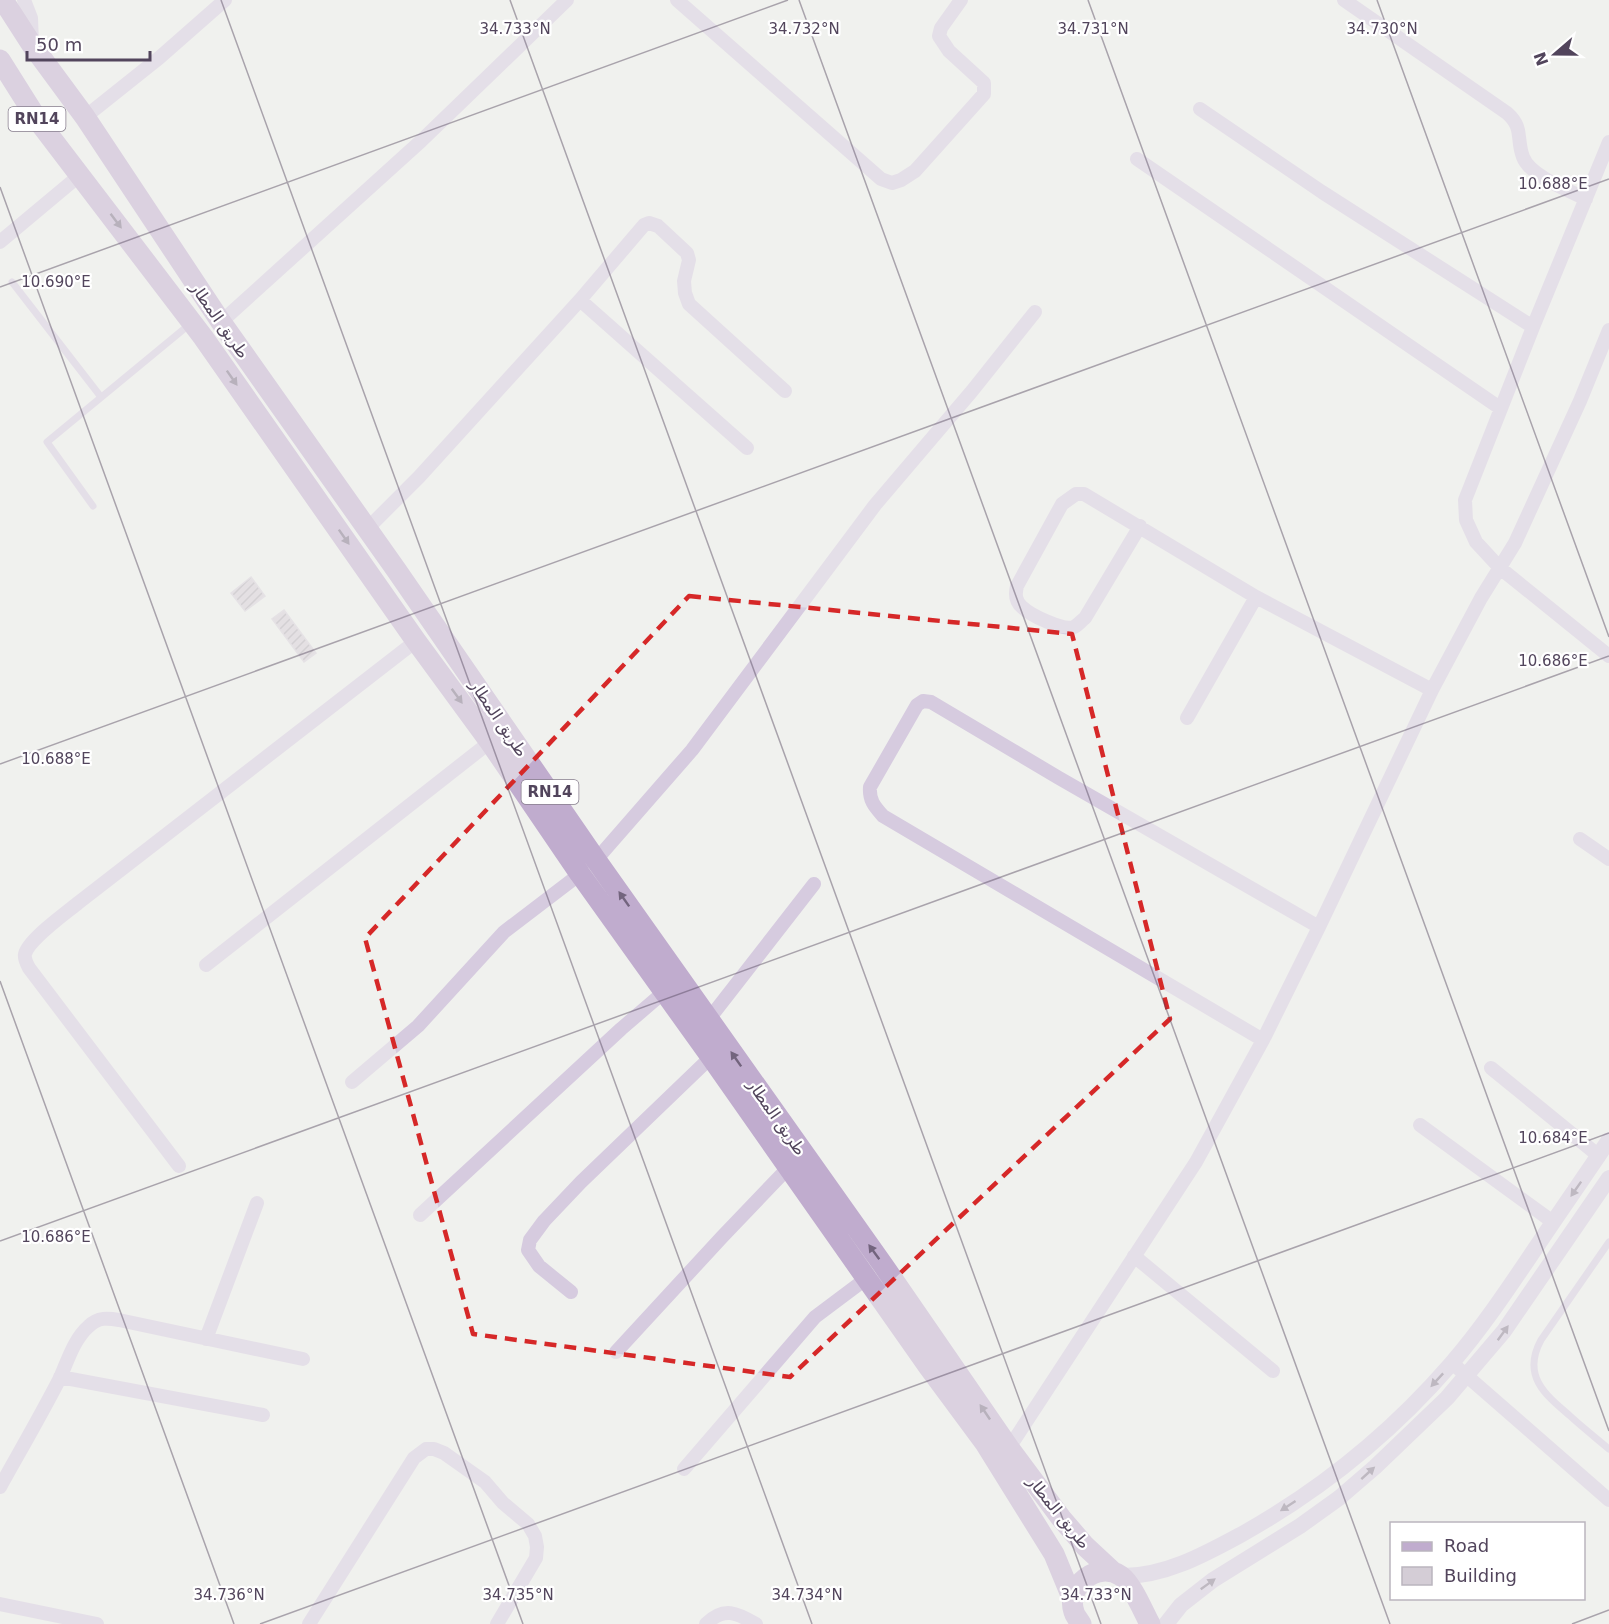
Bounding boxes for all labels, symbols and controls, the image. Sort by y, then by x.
text: 34.733°N [479,20,551,38]
text: 34.732°N [768,20,840,38]
text: 34.731°N [1057,20,1129,38]
text: 34.730°N [1346,20,1418,38]
scale bar [27,24,150,62]
north arrow [1525,24,1585,84]
text: 50 m [36,34,82,55]
text: N [1530,49,1553,69]
road number: RN14 [9,107,66,131]
text: 10.688°E [1518,175,1588,193]
one-way arrow [109,214,121,229]
text: 10.690°E [21,273,91,291]
street label: طريق المطار [185,278,253,363]
one-way arrow [226,370,237,386]
one-way arrow [338,529,350,545]
text: 10.686°E [1518,652,1588,670]
street label: طريق المطار [465,675,531,761]
one-way arrow [450,689,462,704]
text: 10.688°E [21,750,91,768]
road number: RN14 [522,780,578,804]
one-way arrow [618,892,630,908]
one-way arrow [730,1051,742,1067]
street label: طريق المطار [742,1075,810,1160]
text: 10.684°E [1518,1129,1588,1147]
one-way arrow [1570,1180,1582,1196]
text: 10.686°E [21,1228,91,1246]
one-way arrow [868,1244,880,1260]
one-way arrow [1497,1325,1509,1341]
one-way arrow [1430,1373,1444,1387]
one-way arrow [980,1404,991,1420]
one-way arrow [1360,1467,1375,1480]
street label: طريق المطار [1022,1471,1094,1553]
one-way arrow [1281,1500,1297,1512]
legend [1390,1522,1585,1600]
text: Road [1444,1535,1489,1556]
text: Building [1444,1565,1517,1586]
one-way arrow [1199,1578,1215,1590]
text: 34.736°N [193,1586,265,1604]
text: 34.735°N [482,1586,554,1604]
text: 34.734°N [771,1586,843,1604]
text: 34.733°N [1060,1586,1132,1604]

